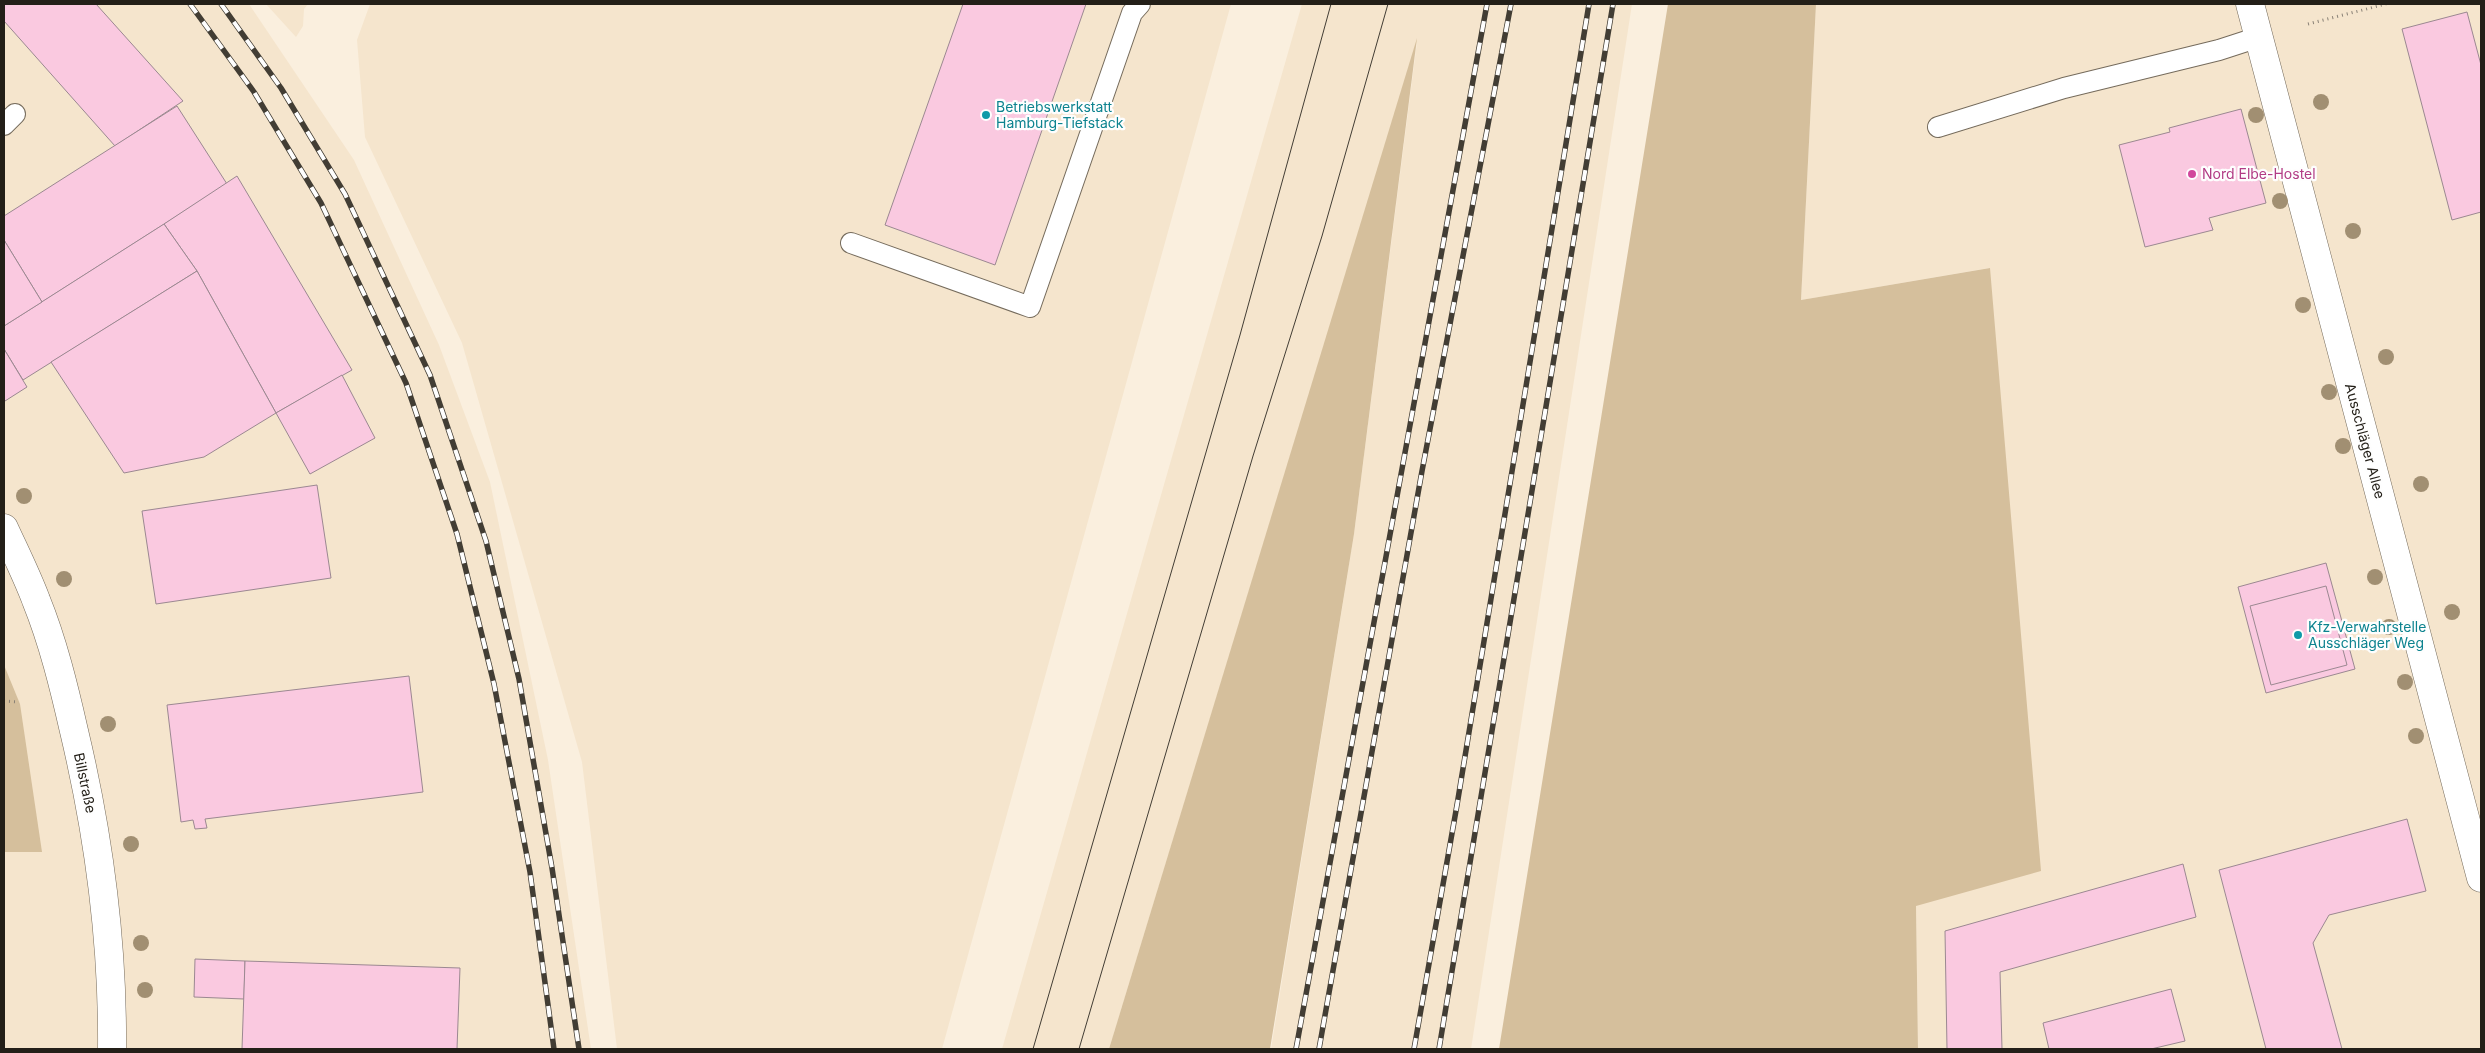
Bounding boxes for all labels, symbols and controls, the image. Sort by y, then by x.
place label: Betriebswerkstatt Hamburg-Tiefstack [996,98,1124,131]
marker: Betriebswerkstatt Hamburg-Tiefstack [980,109,992,121]
place label: Nord Elbe-Hostel [2202,165,2316,182]
marker: Nord Elbe-Hostel [2186,168,2198,180]
street label: Ausschläger Allee [2342,381,2389,501]
place label: Kfz-Verwahrstelle Ausschläger Weg [2308,618,2426,651]
marker: Kfz-Verwahrstelle Ausschläger Weg [2292,629,2304,641]
street label: Billstraße [71,751,100,815]

